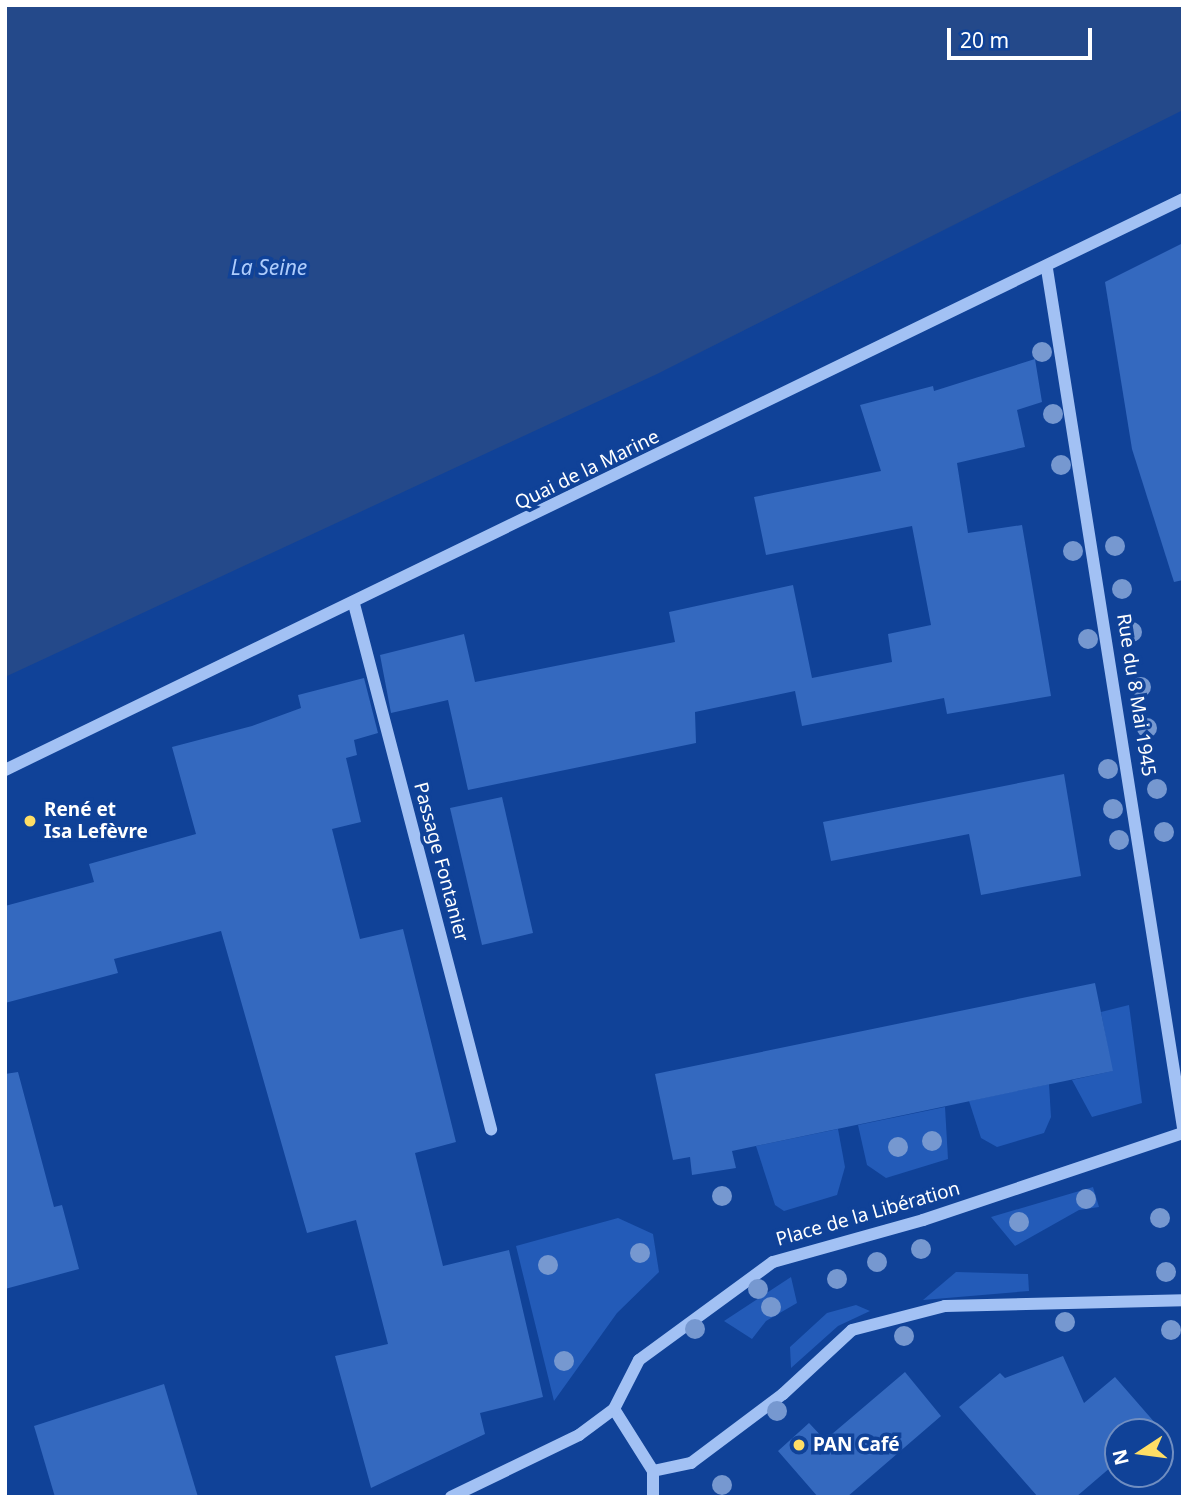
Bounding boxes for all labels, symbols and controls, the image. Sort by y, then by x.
scale bar [950,14,1095,58]
text: 20 m [960,26,1009,54]
water label: La Seine [231,254,307,280]
street label: Quai de la Marine [511,425,663,515]
street label: Rue du 8 Mai 1945 [1112,612,1160,778]
street label: Passage Fontanier [409,780,473,944]
place label: René et Isa Lefèvre [44,799,148,843]
marker: René et Isa Lefèvre [22,813,38,829]
street label: Place de la Libération [774,1177,962,1251]
north arrow [1104,1418,1174,1488]
place label: PAN Café [813,1434,900,1456]
marker: PAN Café [791,1437,807,1453]
text: N [1106,1447,1135,1468]

